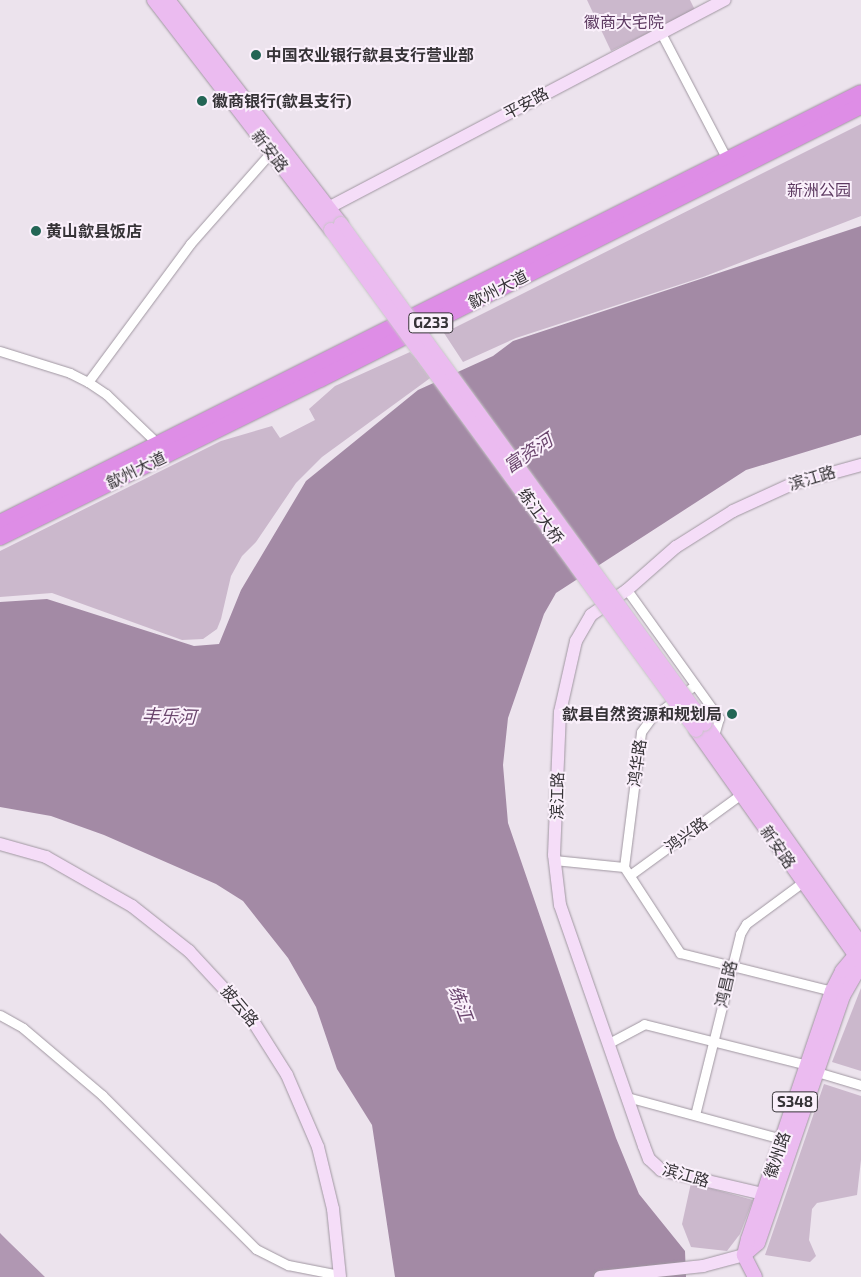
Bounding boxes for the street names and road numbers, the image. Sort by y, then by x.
street label: 平安路 [500,83,552,123]
street label: 新安路 [248,126,292,176]
street label: 歙州大道 [465,266,531,312]
road number: G233 [407,310,455,336]
street label: 歙州大道 [103,447,169,493]
street label: 滨江路 [786,462,838,494]
street label: 练江大桥 [514,484,568,548]
street label: 鸿华路 [624,738,650,788]
street label: 滨江路 [547,772,567,820]
street label: 鸿兴路 [661,813,711,857]
street label: 新安路 [756,822,800,872]
street label: 鸿昌路 [711,958,741,1010]
street label: 披云路 [217,981,263,1031]
road number: S348 [771,1090,819,1114]
street label: 徽州路 [760,1129,794,1181]
street label: 滨江路 [660,1159,712,1191]

